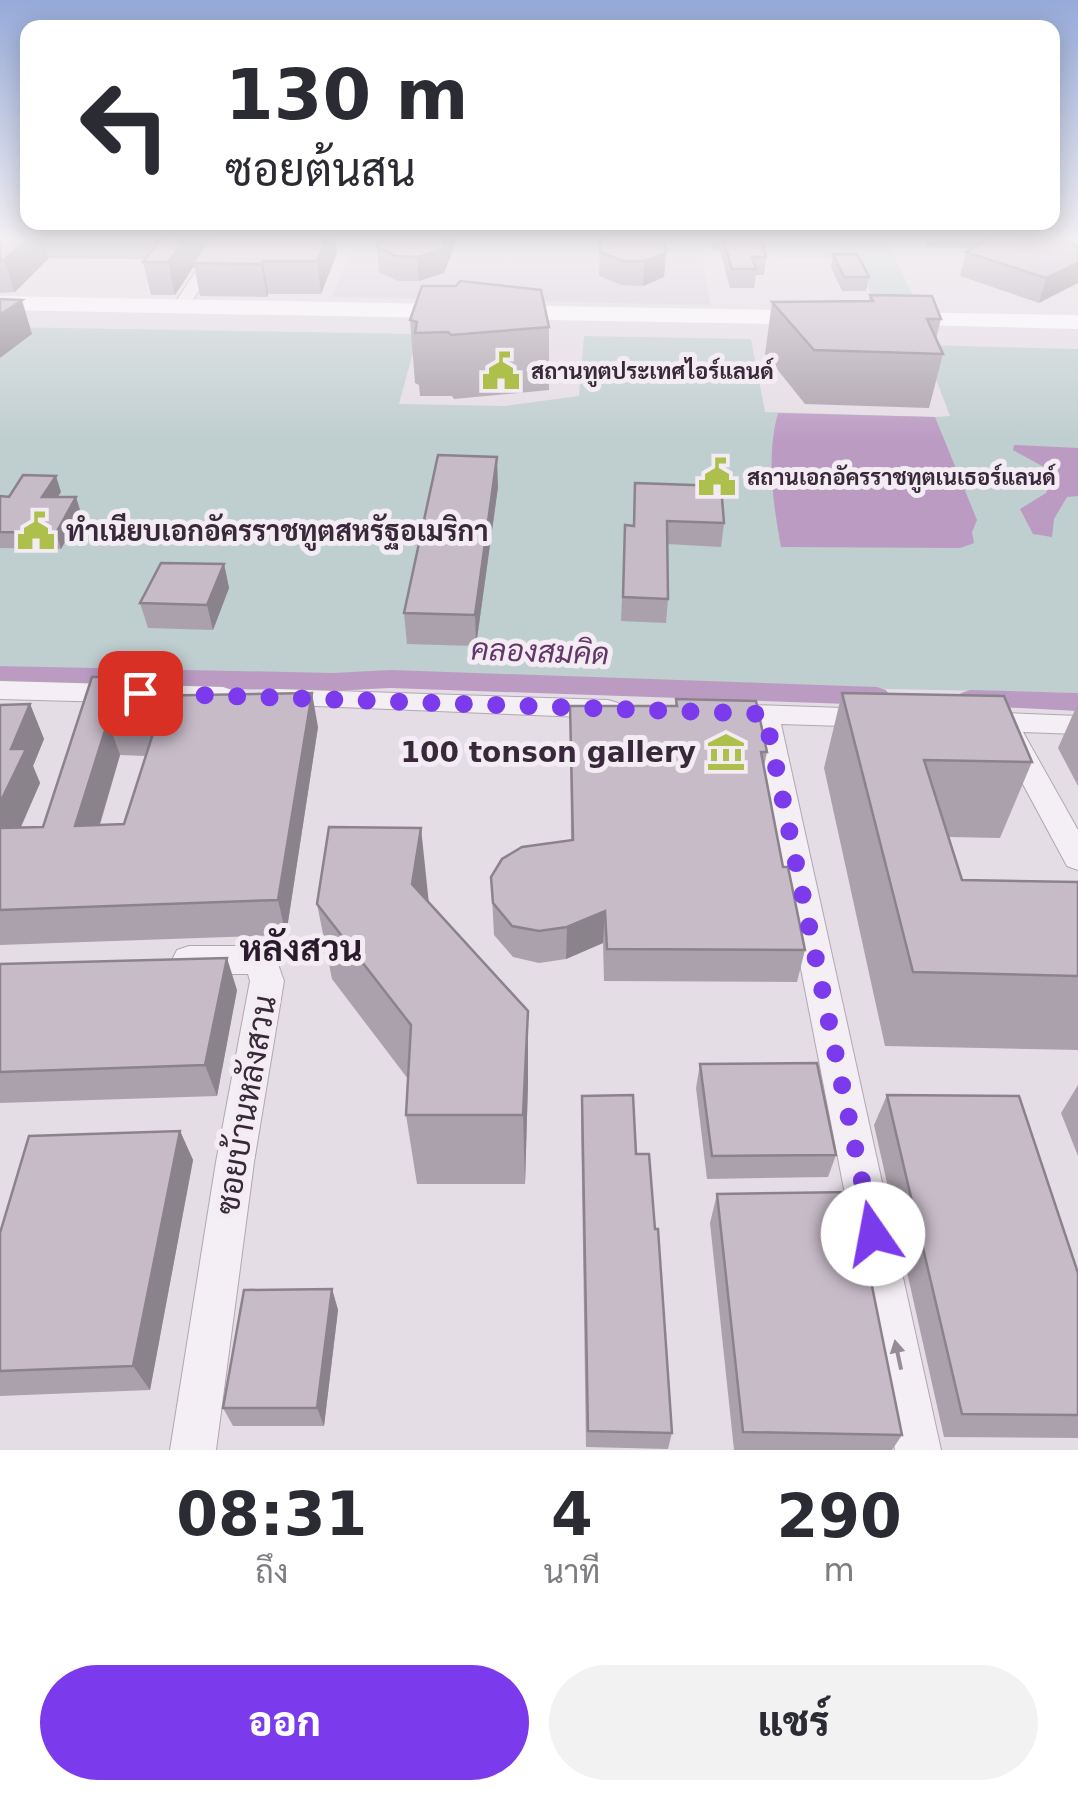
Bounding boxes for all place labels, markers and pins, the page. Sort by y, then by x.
public building icon: สถานทูตประเทศไอร์แลนด์ [480,350,522,392]
place label: สถานทูตประเทศไอร์แลนด์ [531,357,775,387]
public building icon: สถานเอกอัครราชทูตเนเธอร์แลนด์ [696,456,738,498]
place label: สถานเอกอัครราชทูตเนเธอร์แลนด์ [747,463,1057,493]
public building icon: ทำเนียบเอกอัครราชทูตสหรัฐอเมริกา [15,510,57,552]
place label: ทำเนียบเอกอัครราชทูตสหรัฐอเมริกา [66,513,489,551]
pin [98,651,183,736]
museum icon: 100 tonson gallery [705,731,747,773]
place label: 100 tonson gallery [400,736,696,769]

